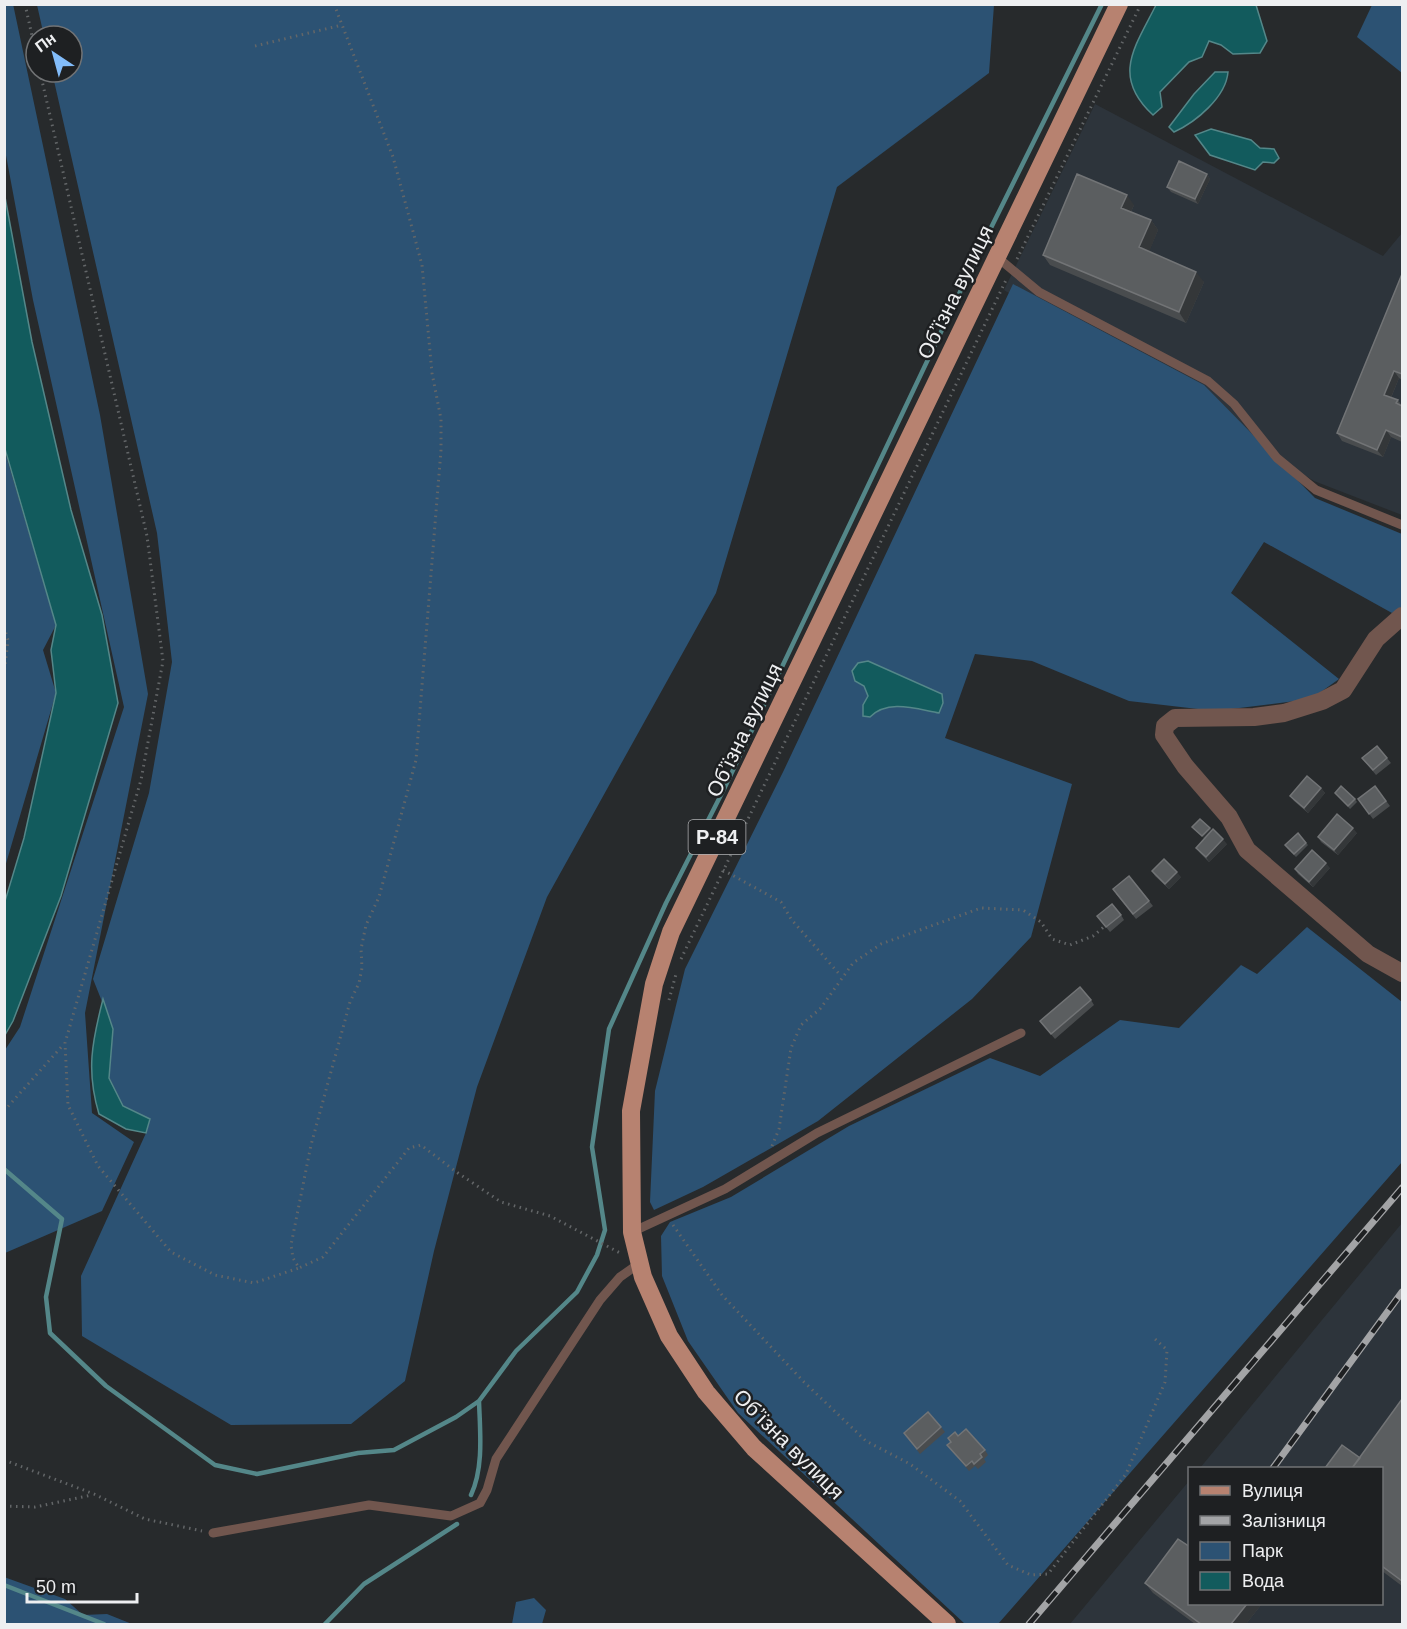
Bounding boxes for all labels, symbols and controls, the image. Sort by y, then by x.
north arrow [24,24,84,84]
text: Пн [32,29,59,55]
street label: Обʼїзна вулиця [913,221,997,363]
street label: Обʼїзна вулиця [702,659,786,801]
road number: Р-84 [688,820,746,854]
street label: Обʼїзна вулиця [729,1384,849,1504]
legend [1188,1467,1383,1605]
text: Вулиця [1242,1481,1303,1501]
text: Залізниця [1242,1511,1326,1531]
text: Парк [1242,1541,1283,1561]
scale bar [27,1566,136,1604]
text: Вода [1242,1571,1285,1591]
text: 50 m [36,1577,76,1597]

